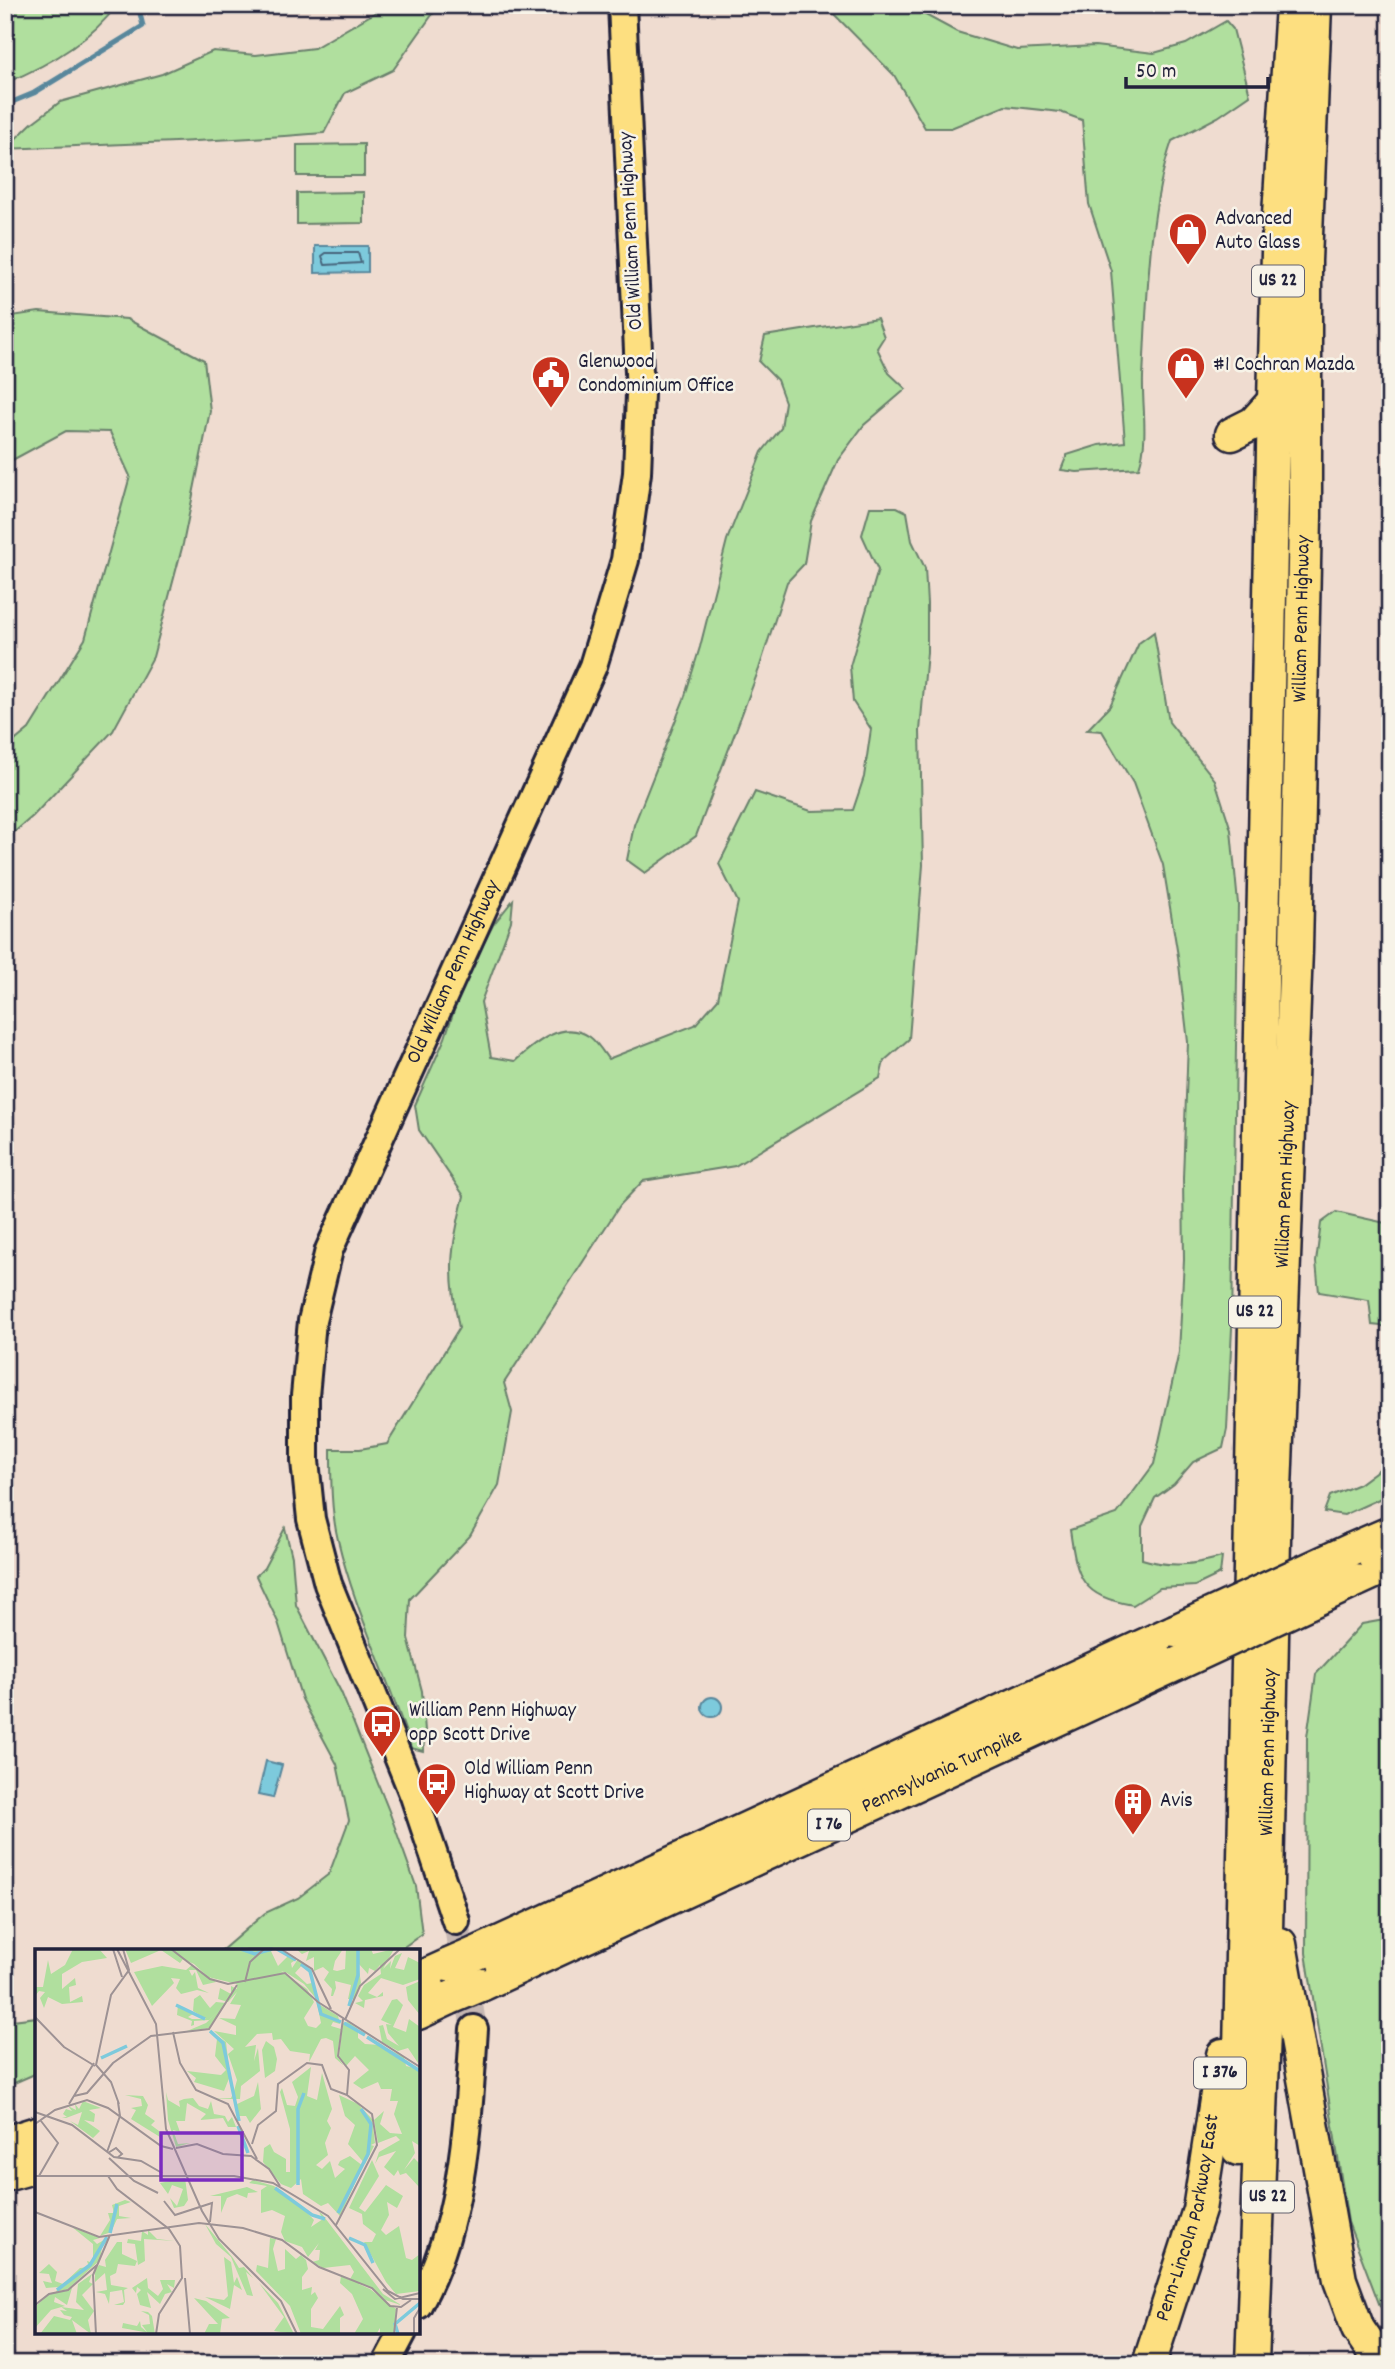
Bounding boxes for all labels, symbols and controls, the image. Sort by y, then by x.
scale bar [1126,46,1267,90]
text: 50 m [1136,58,1176,88]
street label: Old William Penn Highway [612,130,652,331]
place label: Advanced Auto Glass [1215,205,1301,259]
shop icon: Advanced Auto Glass [1167,211,1209,266]
road number: US 22 [1252,266,1304,296]
shop icon: #1 Cochran Mazda [1165,345,1207,400]
place label: Glenwood Condominium Office [578,348,734,402]
place label: #1 Cochran Mazda [1213,351,1355,381]
public building icon: Glenwood Condominium Office [530,354,572,409]
street label: William Penn Highway [1286,534,1320,703]
street label: Old William Penn Highway [400,875,509,1069]
street label: William Penn Highway [1269,1100,1305,1269]
road number: US 22 [1229,1296,1281,1328]
street label: William Penn Highway [1253,1668,1286,1836]
place label: William Penn Highway opp Scott Drive [409,1697,577,1751]
bus stop icon: William Penn Highway opp Scott Drive [361,1703,403,1758]
street label: Pennsylvania Turnpike [857,1722,1027,1822]
place label: Old William Penn Highway at Scott Drive [464,1755,644,1809]
bus stop icon: Old William Penn Highway at Scott Drive [416,1761,458,1816]
building icon: Avis [1112,1781,1154,1836]
place label: Avis [1160,1787,1193,1817]
road number: I 76 [808,1810,850,1840]
inset map [35,1949,420,2334]
road number: I 376 [1194,2058,1246,2088]
street label: Penn-Lincoln Parkway East [1149,2112,1229,2326]
road number: US 22 [1242,2182,1294,2212]

